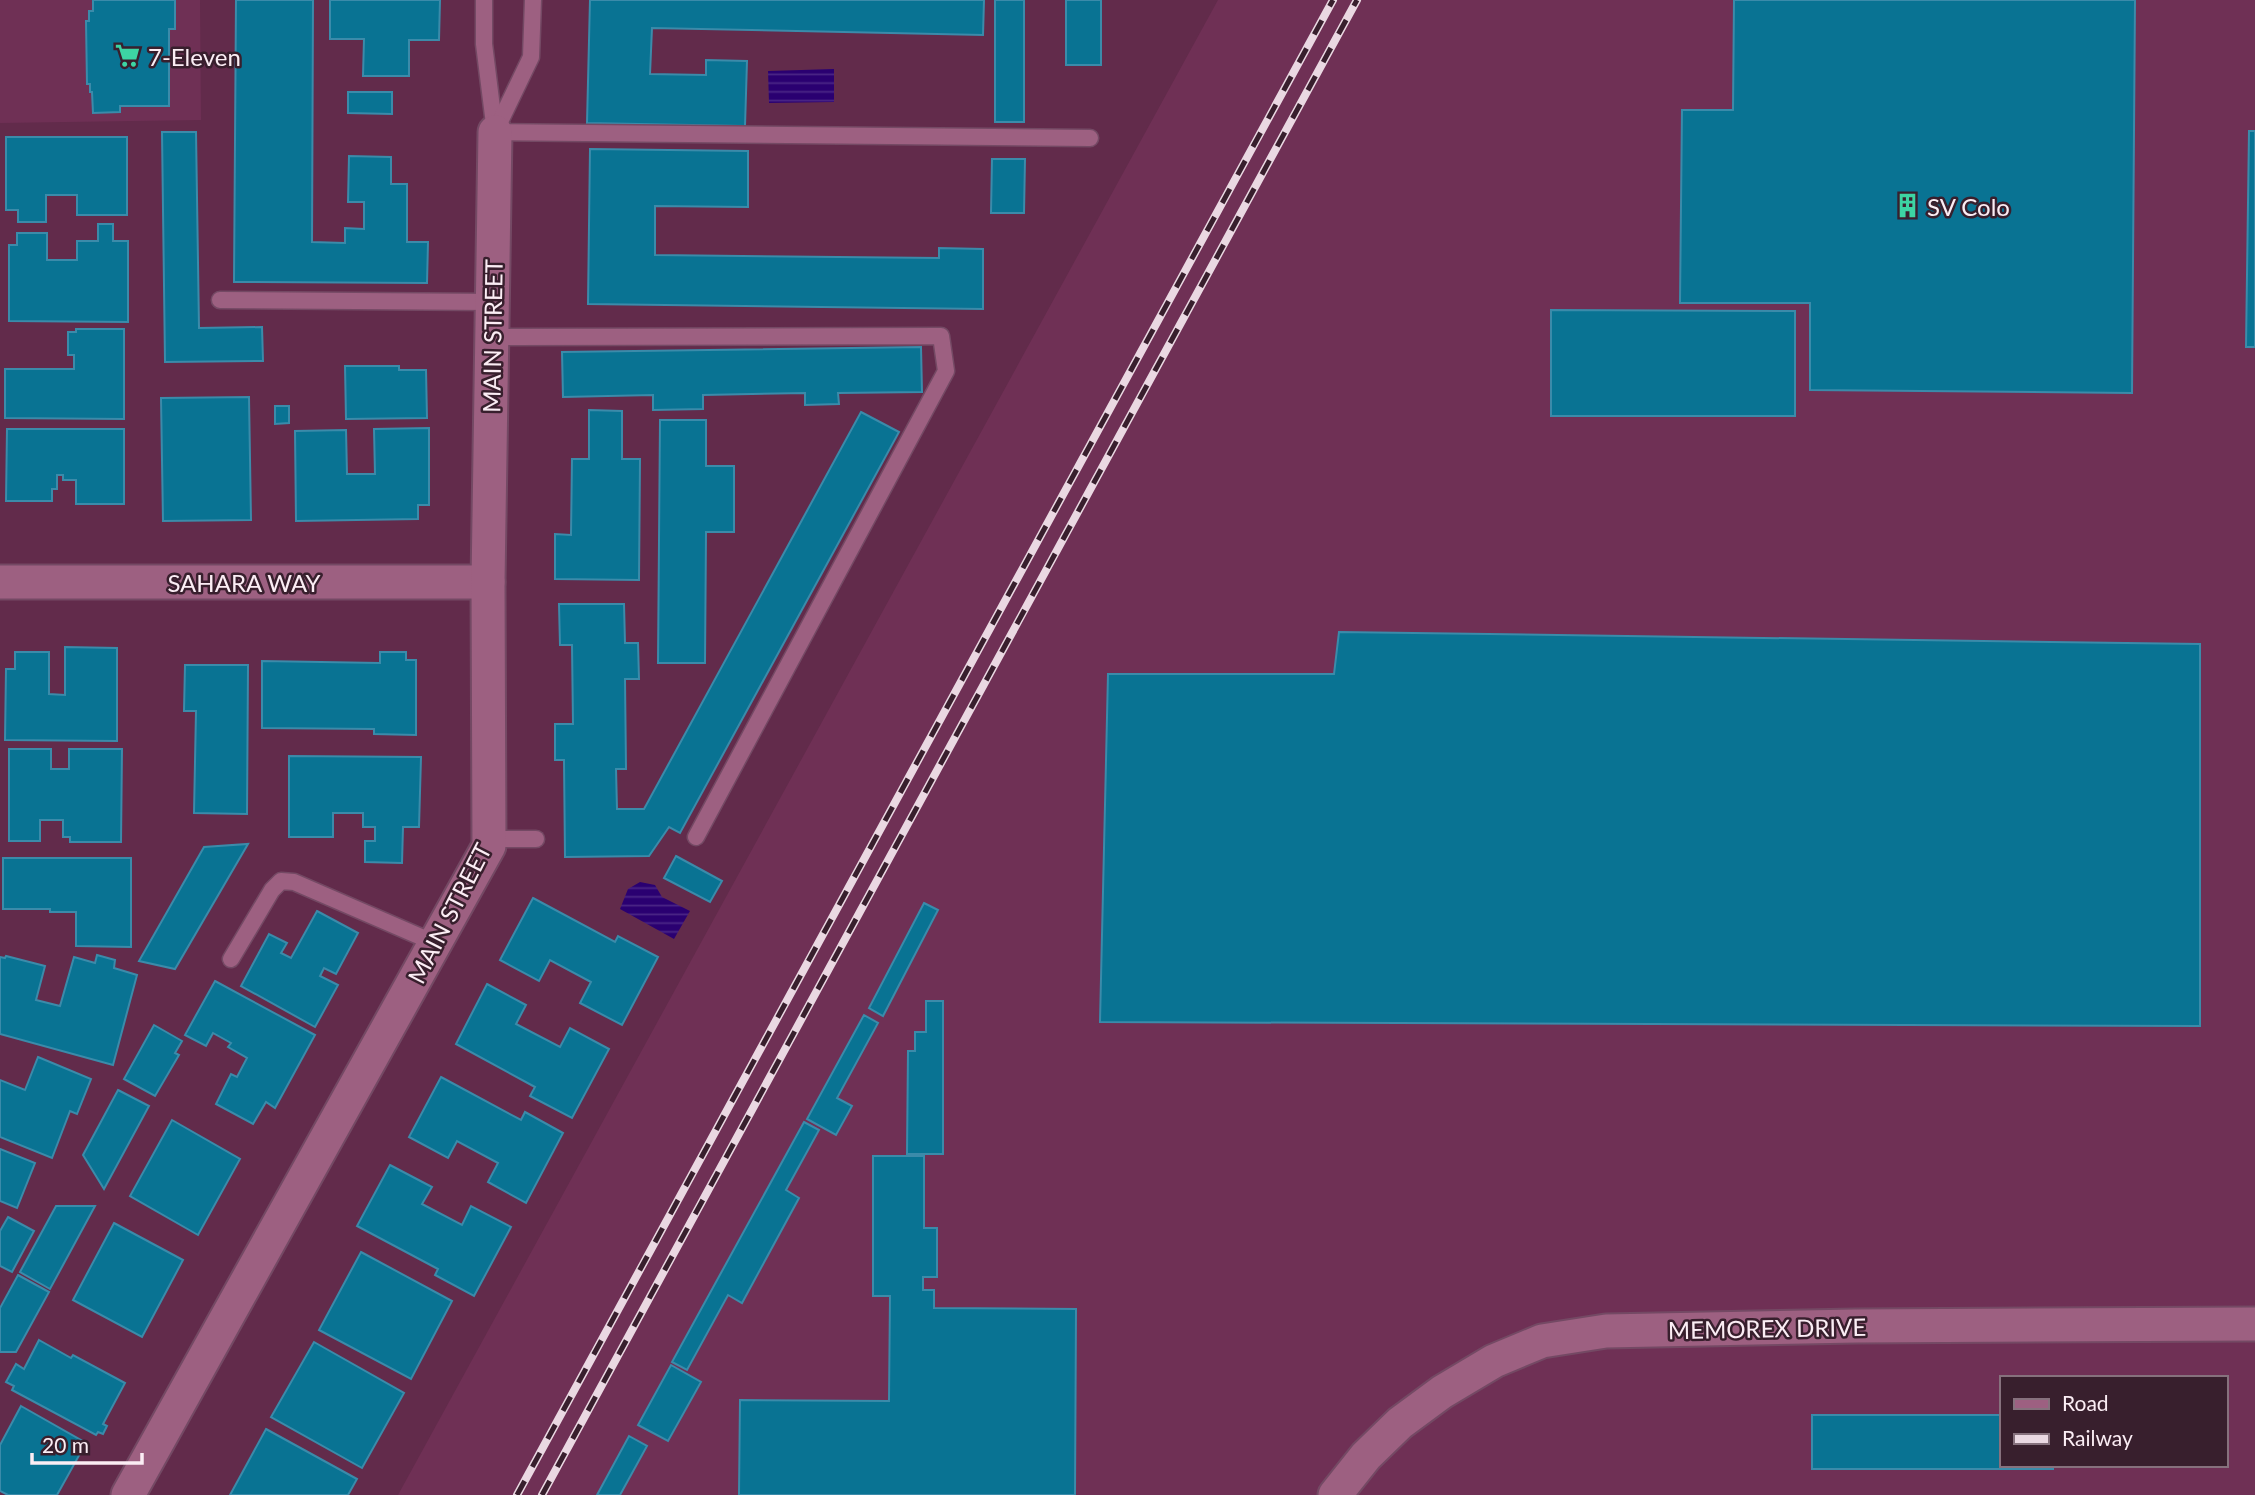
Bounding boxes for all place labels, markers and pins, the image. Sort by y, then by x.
supermarket icon: 7-Eleven [114,42,142,70]
place label: 7-Eleven [148,42,241,71]
building icon: SV Colo [1893,192,1921,220]
place label: SV Colo [1927,192,2010,221]

